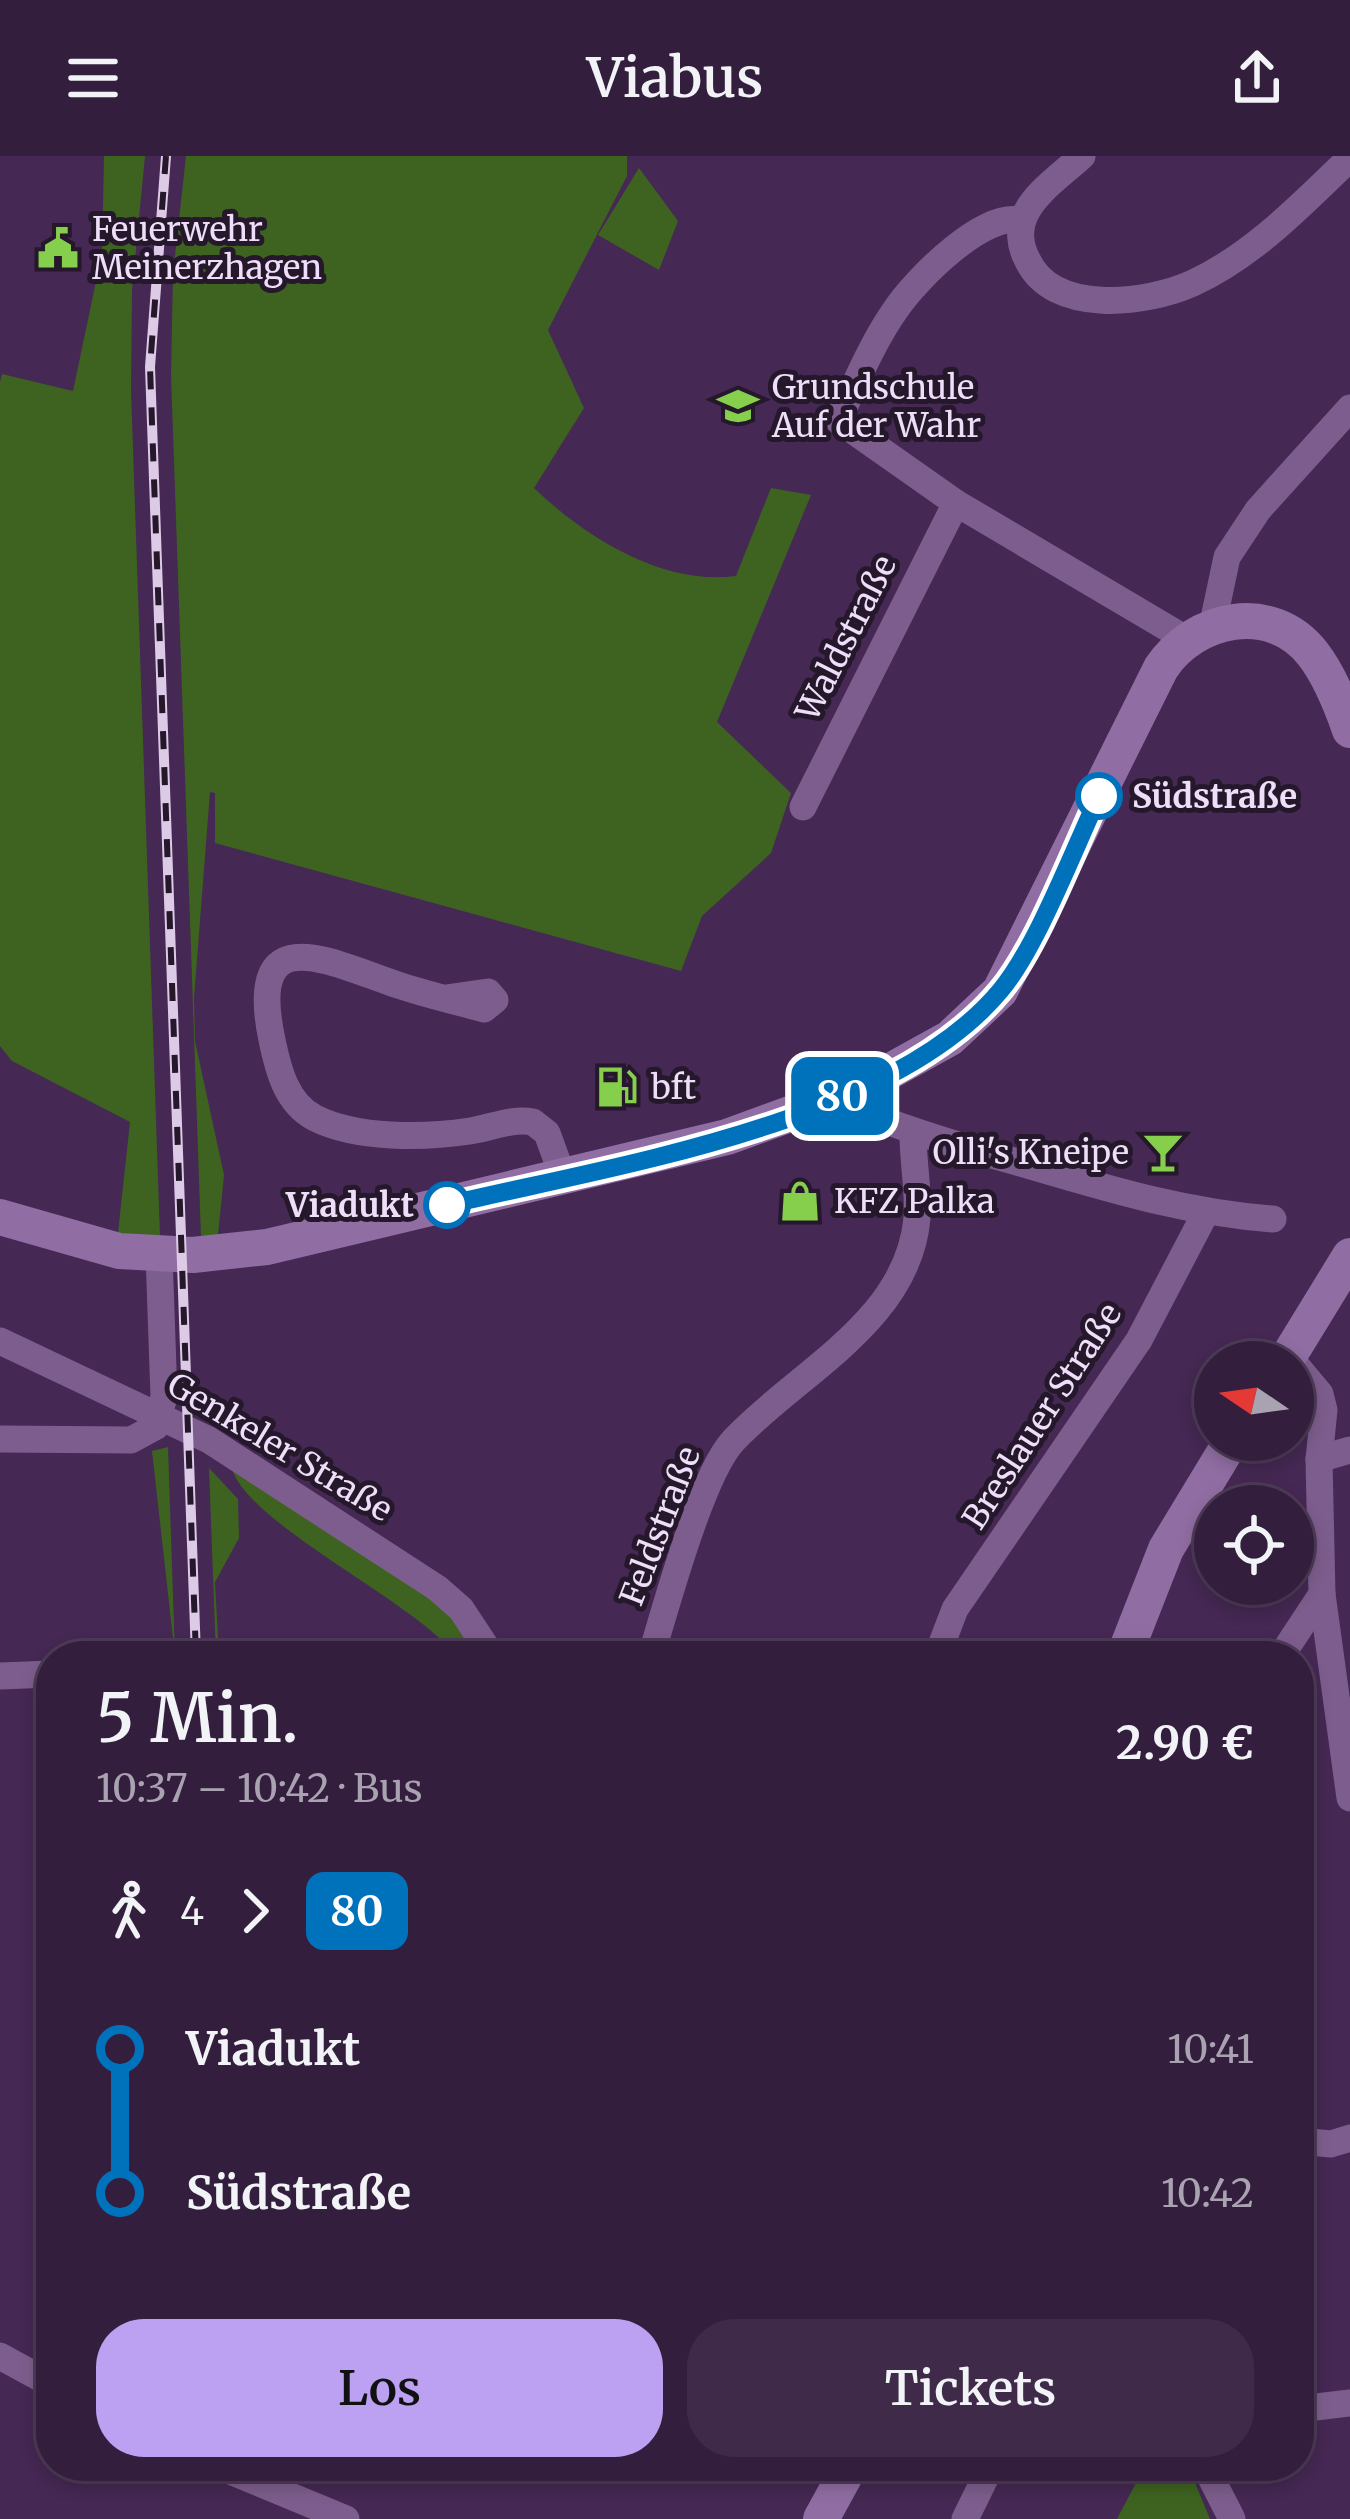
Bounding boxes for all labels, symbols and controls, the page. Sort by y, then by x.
text: Viabus [587,44,763,112]
icon: menu [60,45,126,111]
icon: share [1224,45,1290,111]
place label: Feuerwehr Meinerzhagen [92,209,322,288]
public building icon: Feuerwehr Meinerzhagen [35,225,81,271]
place label: Grundschule Auf der Wahr [771,367,981,446]
school or university icon: Grundschule Auf der Wahr [715,383,761,429]
street label: Waldstraße [786,548,905,729]
marker: Südstraße [1077,774,1121,818]
place label: Südstraße [1132,776,1297,817]
line badge: 80 [788,1057,896,1135]
fuel station icon: bft [594,1064,640,1110]
place label: bft [650,1067,696,1108]
text: 80 [815,1070,869,1122]
bar icon: Olli's Kneipe [1140,1129,1186,1175]
place label: Olli's Kneipe [933,1132,1129,1173]
shop icon: KFZ Palka [777,1178,823,1224]
place label: KFZ Palka [834,1181,995,1222]
marker: Viadukt [425,1183,469,1227]
place label: Viadukt [285,1185,414,1226]
street label: Breslauer Straße [954,1295,1130,1537]
north arrow [1194,1341,1314,1461]
map controls [1194,1341,1314,1605]
street label: Genkeler Straße [160,1364,400,1530]
street label: Feldstraße [611,1441,709,1611]
button: locate [1194,1485,1314,1605]
text: 5 Min. [96,1677,299,1760]
text: 2.90 € [1116,1715,1254,1771]
text: 10:37 – 10:42 · Bus [96,1764,423,1813]
icon: walk [96,1878,162,1944]
icon: forward [222,1878,288,1944]
text: 80 [330,1885,384,1937]
text: 4 [180,1887,204,1936]
text: Viadukt [186,2021,360,2077]
text: 10:41 [1167,2025,1254,2074]
text: Südstraße [186,2165,411,2221]
text: 10:42 [1161,2169,1254,2218]
button: Los [96,2319,663,2457]
button: Tickets [687,2319,1254,2457]

